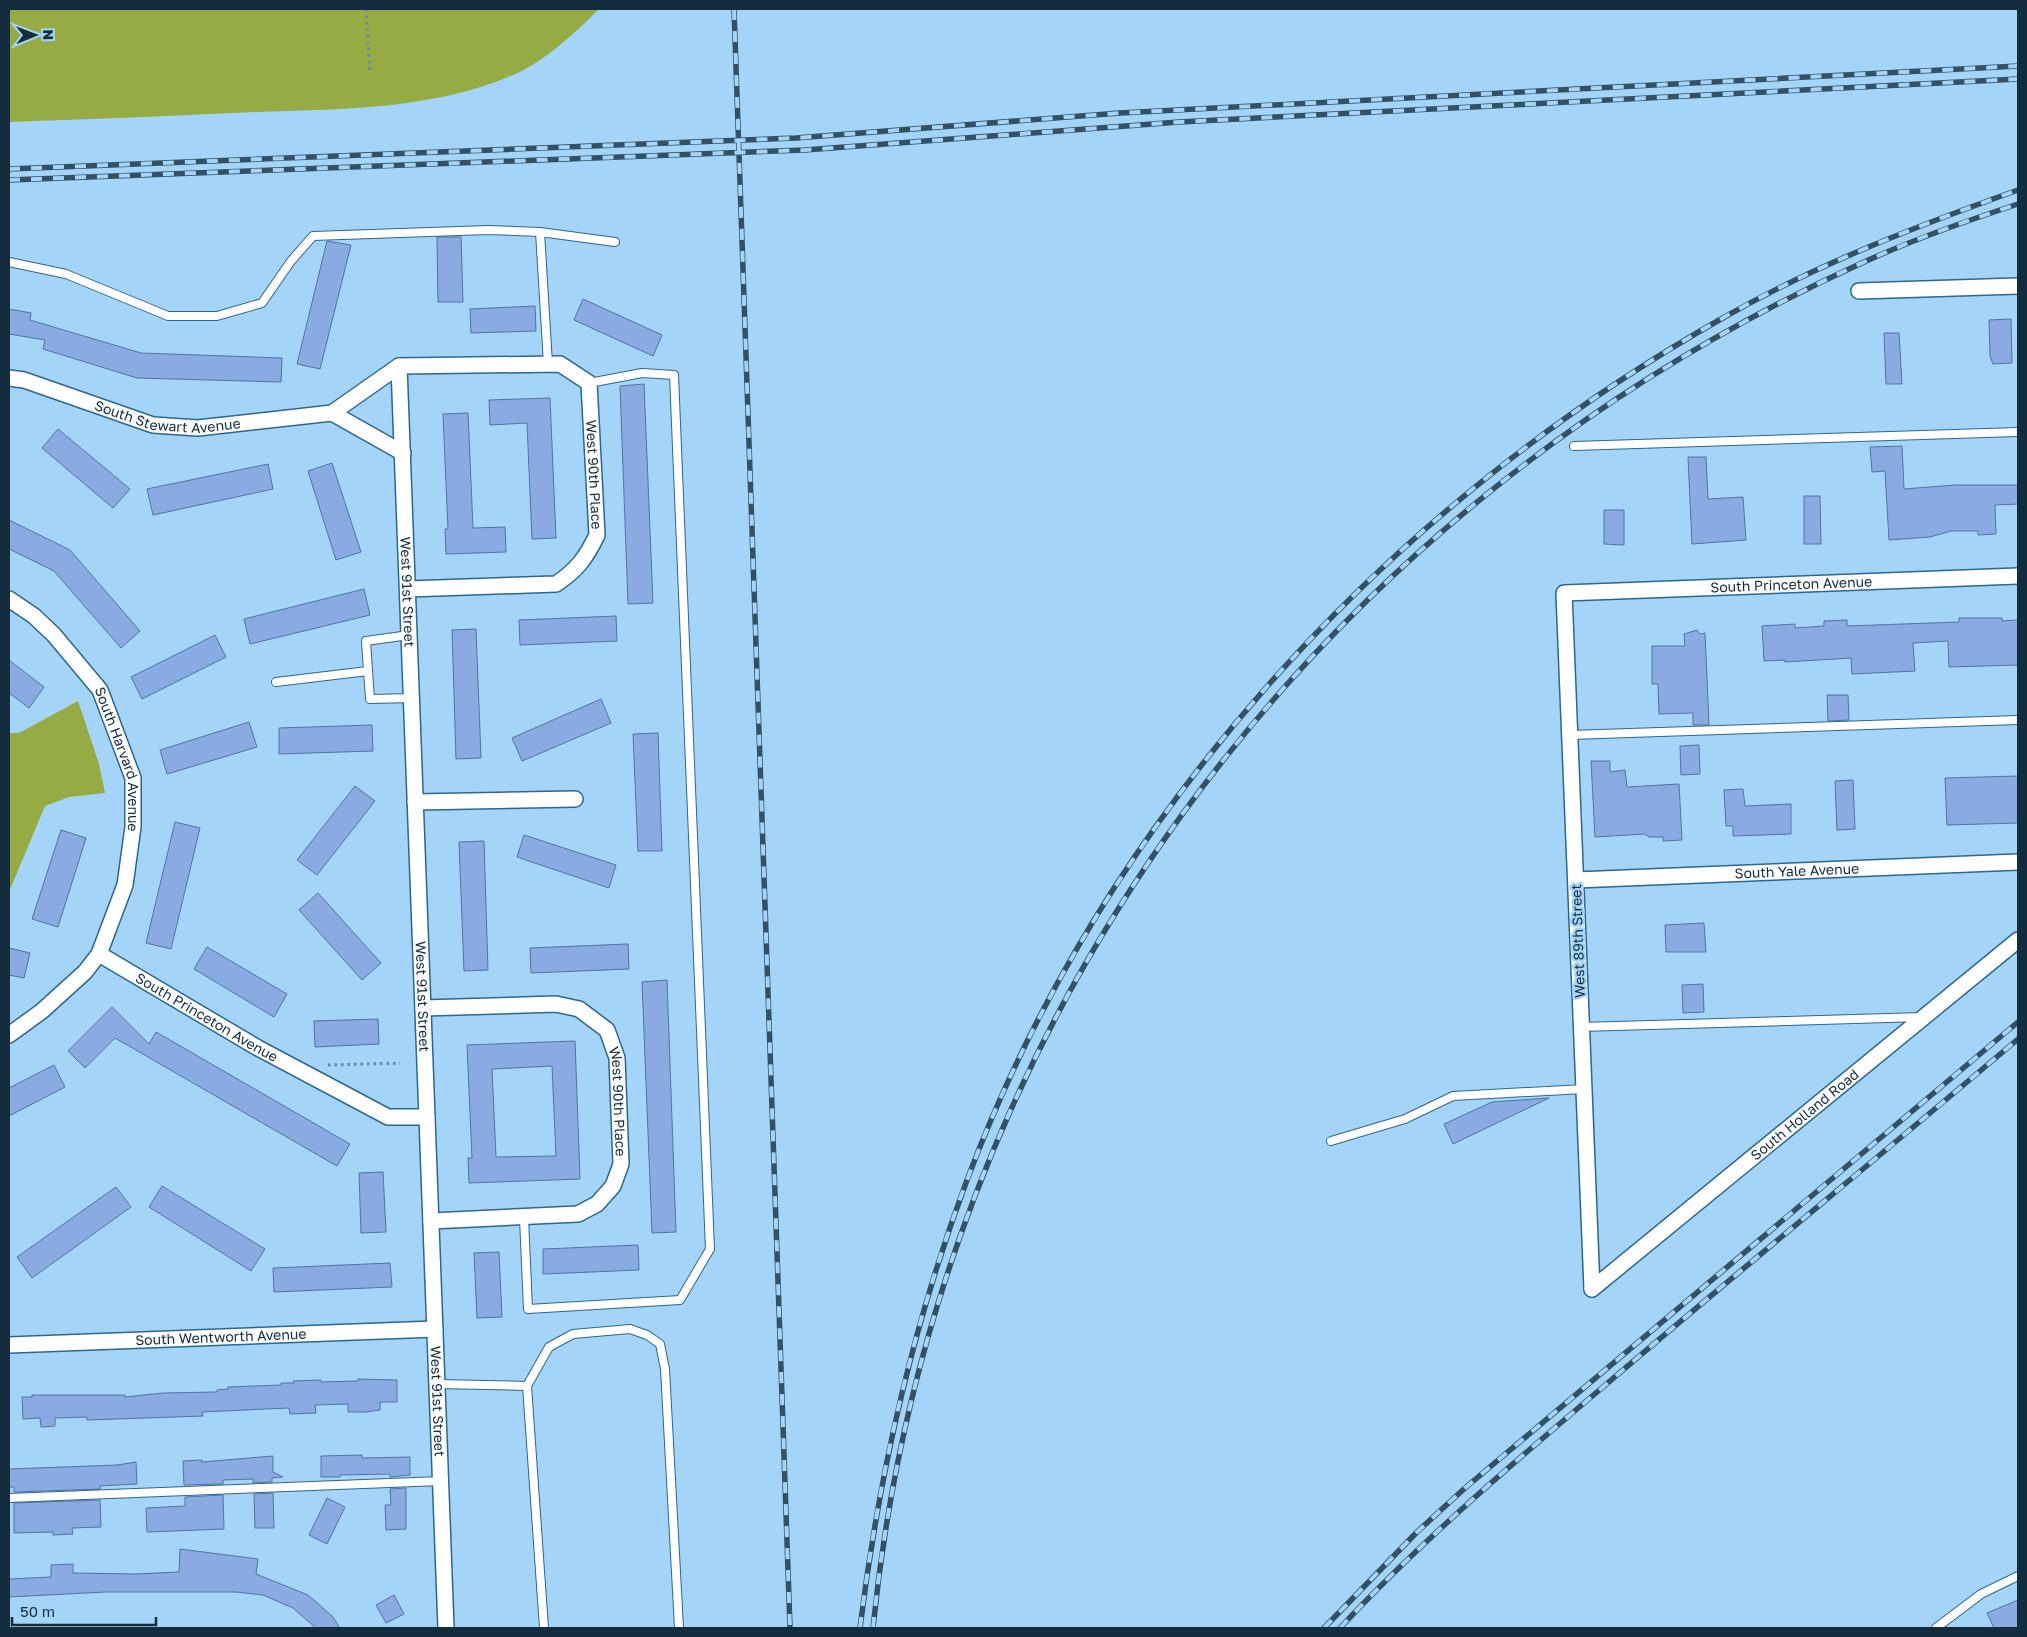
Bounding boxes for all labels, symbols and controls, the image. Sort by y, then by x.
north arrow [10,10,60,60]
text: N [40,29,57,40]
street label: South Stewart Avenue [92,396,241,436]
street label: West 90th Place [583,419,606,530]
street label: West 91st Street [397,536,418,648]
street label: South Princeton Avenue [1710,572,1873,596]
street label: South Harvard Avenue [92,684,142,833]
street label: South Yale Avenue [1734,859,1859,882]
street label: West 89th Street [1567,884,1588,998]
street label: West 91st Street [412,941,434,1052]
street label: South Princeton Avenue [133,969,281,1065]
street label: West 90th Place [606,1044,630,1157]
street label: South Holland Road [1747,1065,1862,1164]
street label: South Wentworth Avenue [135,1325,307,1348]
street label: West 91st Street [427,1346,449,1457]
scale bar [12,1594,156,1626]
text: 50 m [20,1602,55,1620]

